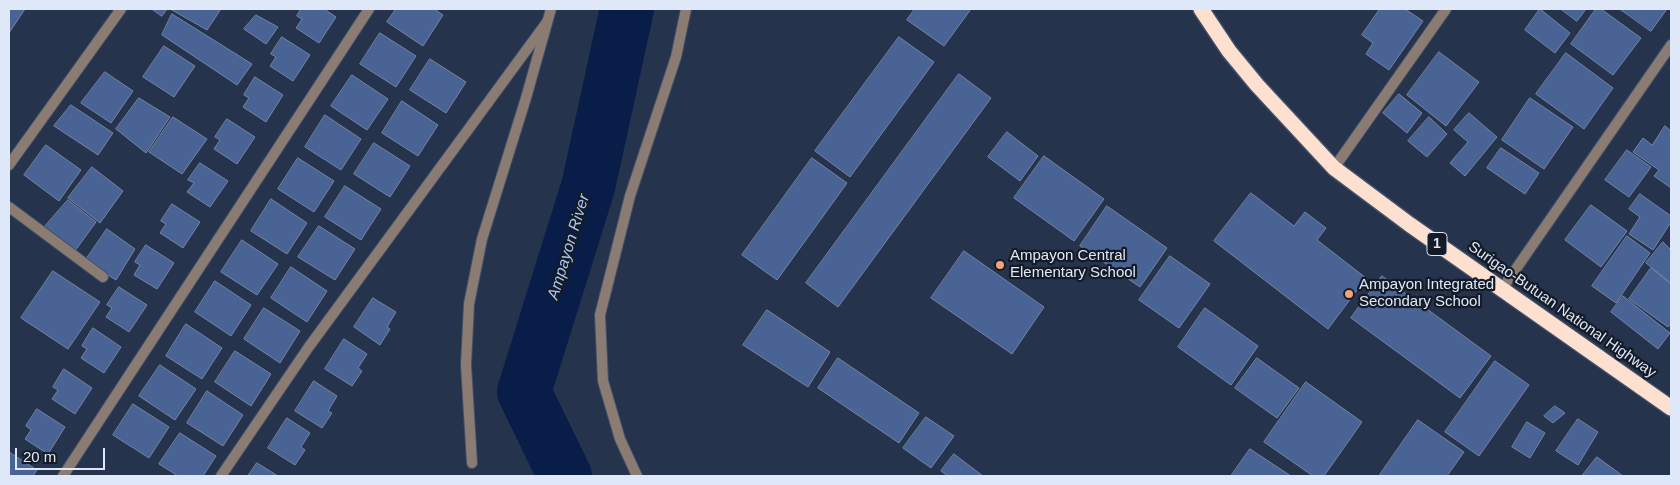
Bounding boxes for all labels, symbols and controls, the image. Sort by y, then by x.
water label: Ampayon River [544,192,594,302]
road number: 1 [1427,232,1447,255]
street label: Surigao-Butuan National Highway [1465,238,1659,382]
place label: Ampayon Central Elementary School [1010,247,1136,282]
marker: Ampayon Central Elementary School [994,259,1006,271]
place label: Ampayon Integrated Secondary School [1359,276,1494,311]
marker: Ampayon Integrated Secondary School [1343,288,1355,300]
scale bar [18,438,108,470]
text: 20 m [23,448,56,465]

